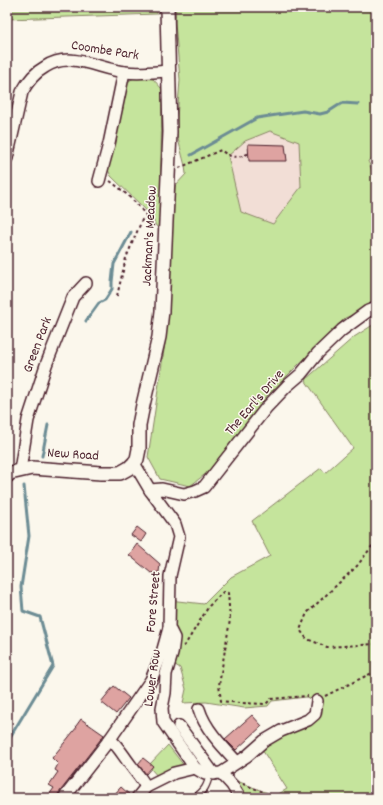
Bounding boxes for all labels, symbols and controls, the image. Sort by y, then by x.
street label: Coombe Park [70,36,141,66]
street label: Jackman's Meadow [137,185,163,287]
street label: Green Park [18,314,58,376]
street label: The Earl's Drive [221,366,289,440]
street label: New Road [47,443,99,467]
street label: Fore Street [141,571,167,633]
street label: Lower Row [139,648,167,708]

